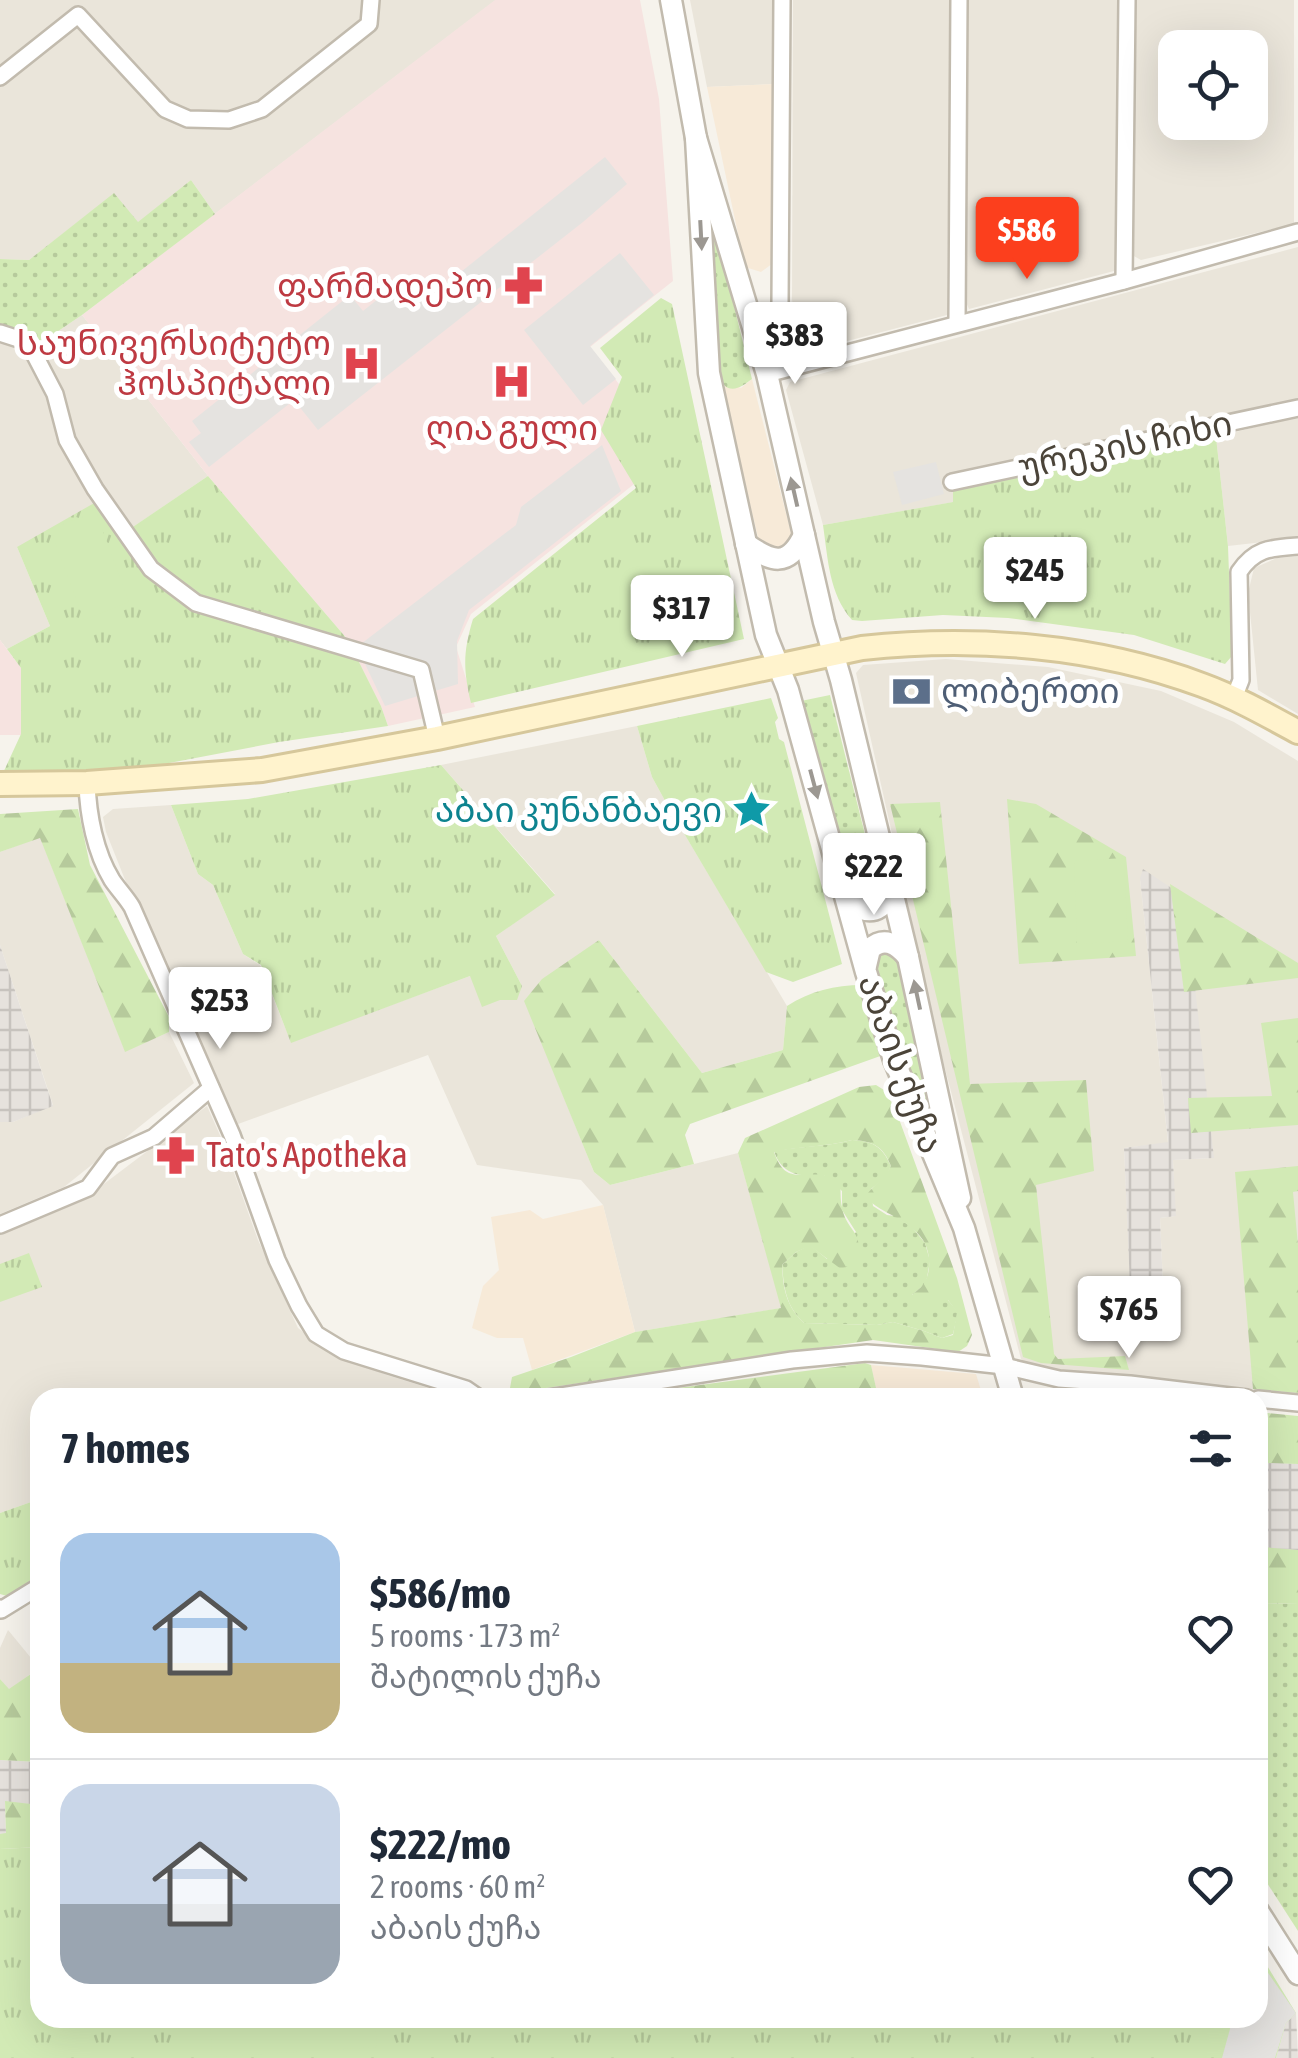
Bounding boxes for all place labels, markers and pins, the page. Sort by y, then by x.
pin: $586 [968,197,1086,282]
place label: ფარმადეპო [277,265,493,307]
pharmacy icon: ფარმადეპო [502,265,544,307]
pin: $383 [736,302,854,387]
place label: საუნივერსიტეტო ჰოსპიტალი [17,322,331,404]
hospital icon: საუნივერსიტეტო ჰოსპიტალი [340,342,382,384]
hospital icon: ღია გული [491,360,533,402]
place label: ღია გული [426,407,598,449]
pin: $245 [976,537,1094,622]
pin: $317 [623,575,741,660]
bank icon: ლიბერთი [890,670,932,712]
place label: ლიბერთი [941,670,1120,712]
place label: აბაი კუნანბაევი [435,789,722,831]
place icon: აბაი კუნანბაევი [731,789,773,831]
pin: $222 [815,833,933,918]
pin: $253 [161,967,279,1052]
pharmacy icon: Tato's Apotheka [155,1134,197,1176]
place label: Tato's Apotheka [206,1134,408,1174]
pin: $765 [1070,1276,1188,1361]

